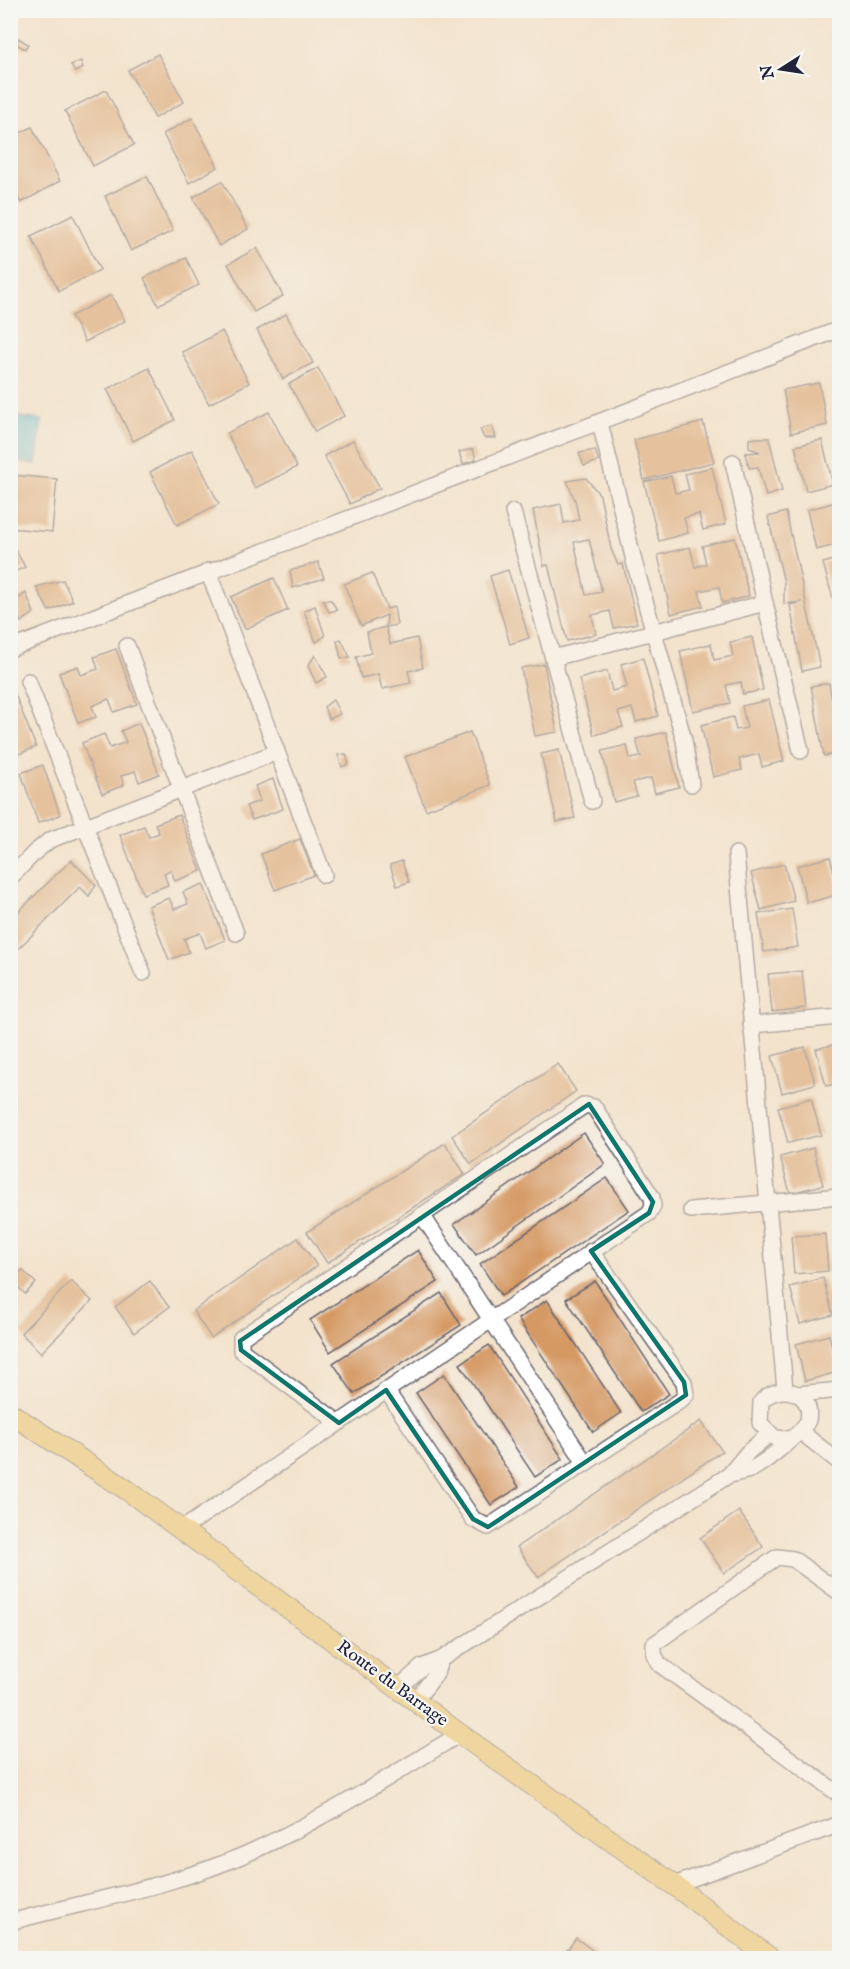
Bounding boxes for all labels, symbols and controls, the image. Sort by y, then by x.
north arrow [751,39,811,99]
text: N [757,63,780,82]
street label: Route du Barrage [332,1636,452,1732]

